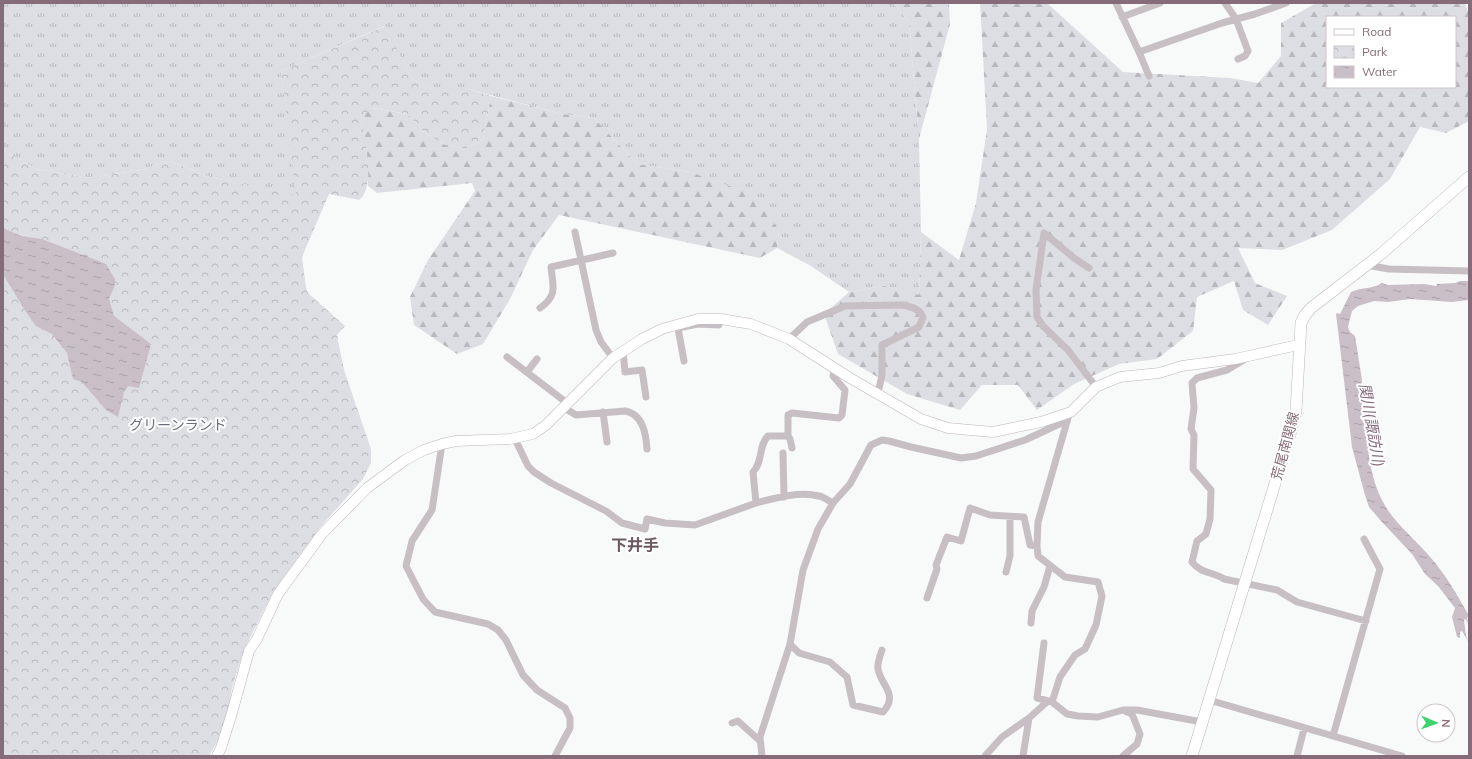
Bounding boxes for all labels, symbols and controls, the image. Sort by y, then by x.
legend [1326,16,1456,88]
text: Road [1362,24,1391,39]
text: Park [1362,44,1388,59]
text: Water [1362,64,1398,79]
water label: 関川(諏訪川) [1355,382,1389,468]
street label: 荒尾南関線 [1267,410,1303,482]
park label: グリーンランド [129,416,227,434]
district label: 下井手 [611,535,659,555]
north arrow [1416,703,1456,743]
text: N [1439,719,1453,728]

